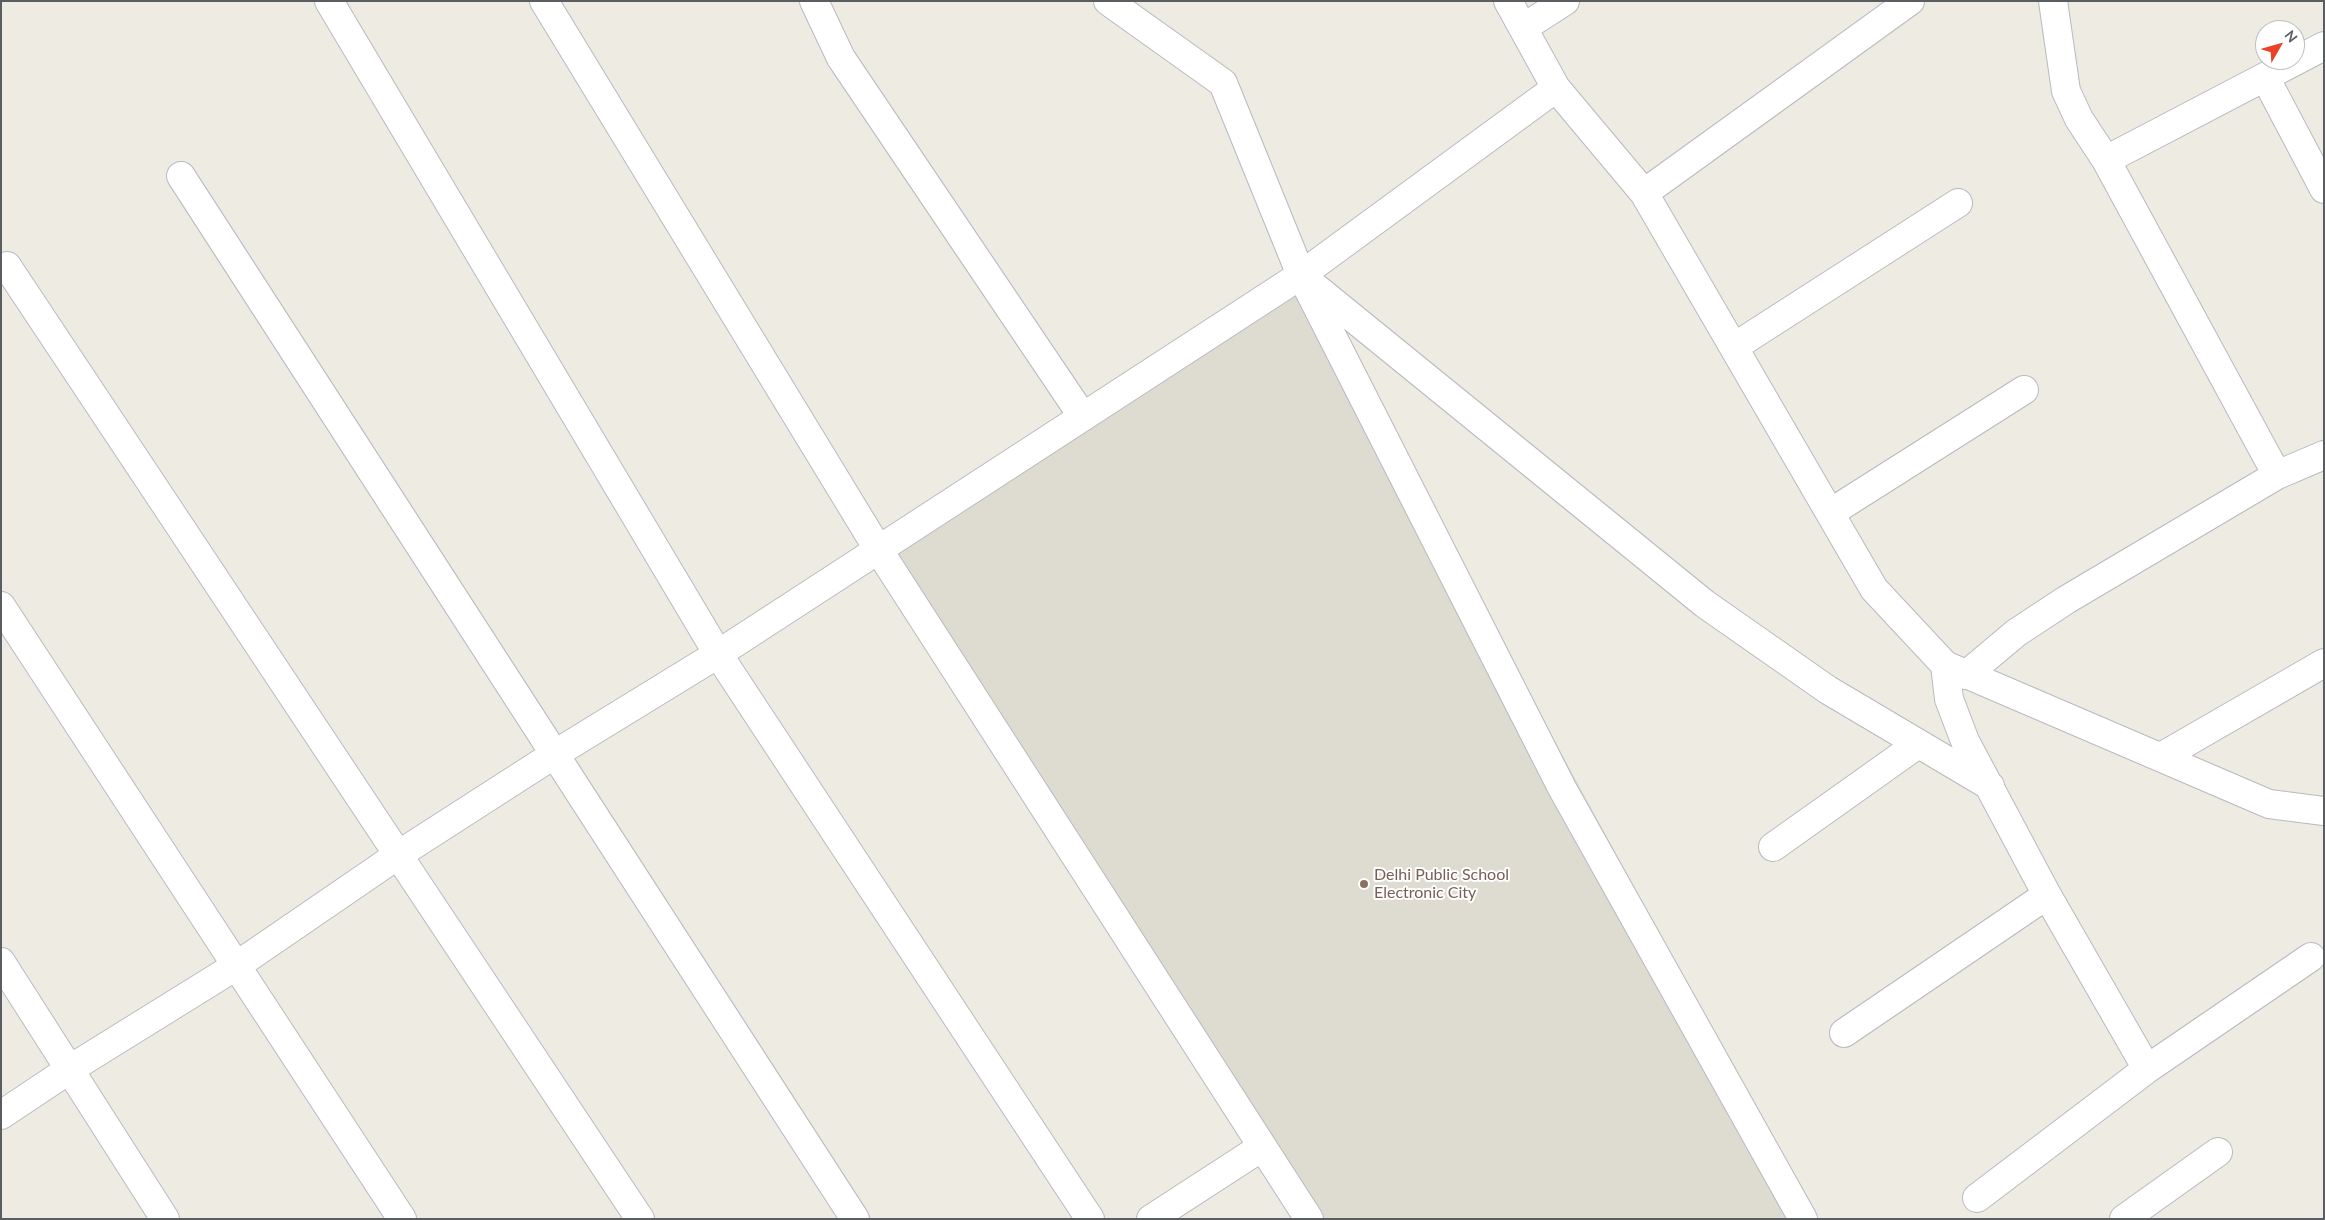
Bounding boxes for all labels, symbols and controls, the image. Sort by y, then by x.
north arrow [2255,20,2305,70]
text: N [2281,27,2301,46]
place label: Delhi Public School Electronic City [1374,865,1509,903]
marker: Delhi Public School Electronic City [1358,878,1370,890]

